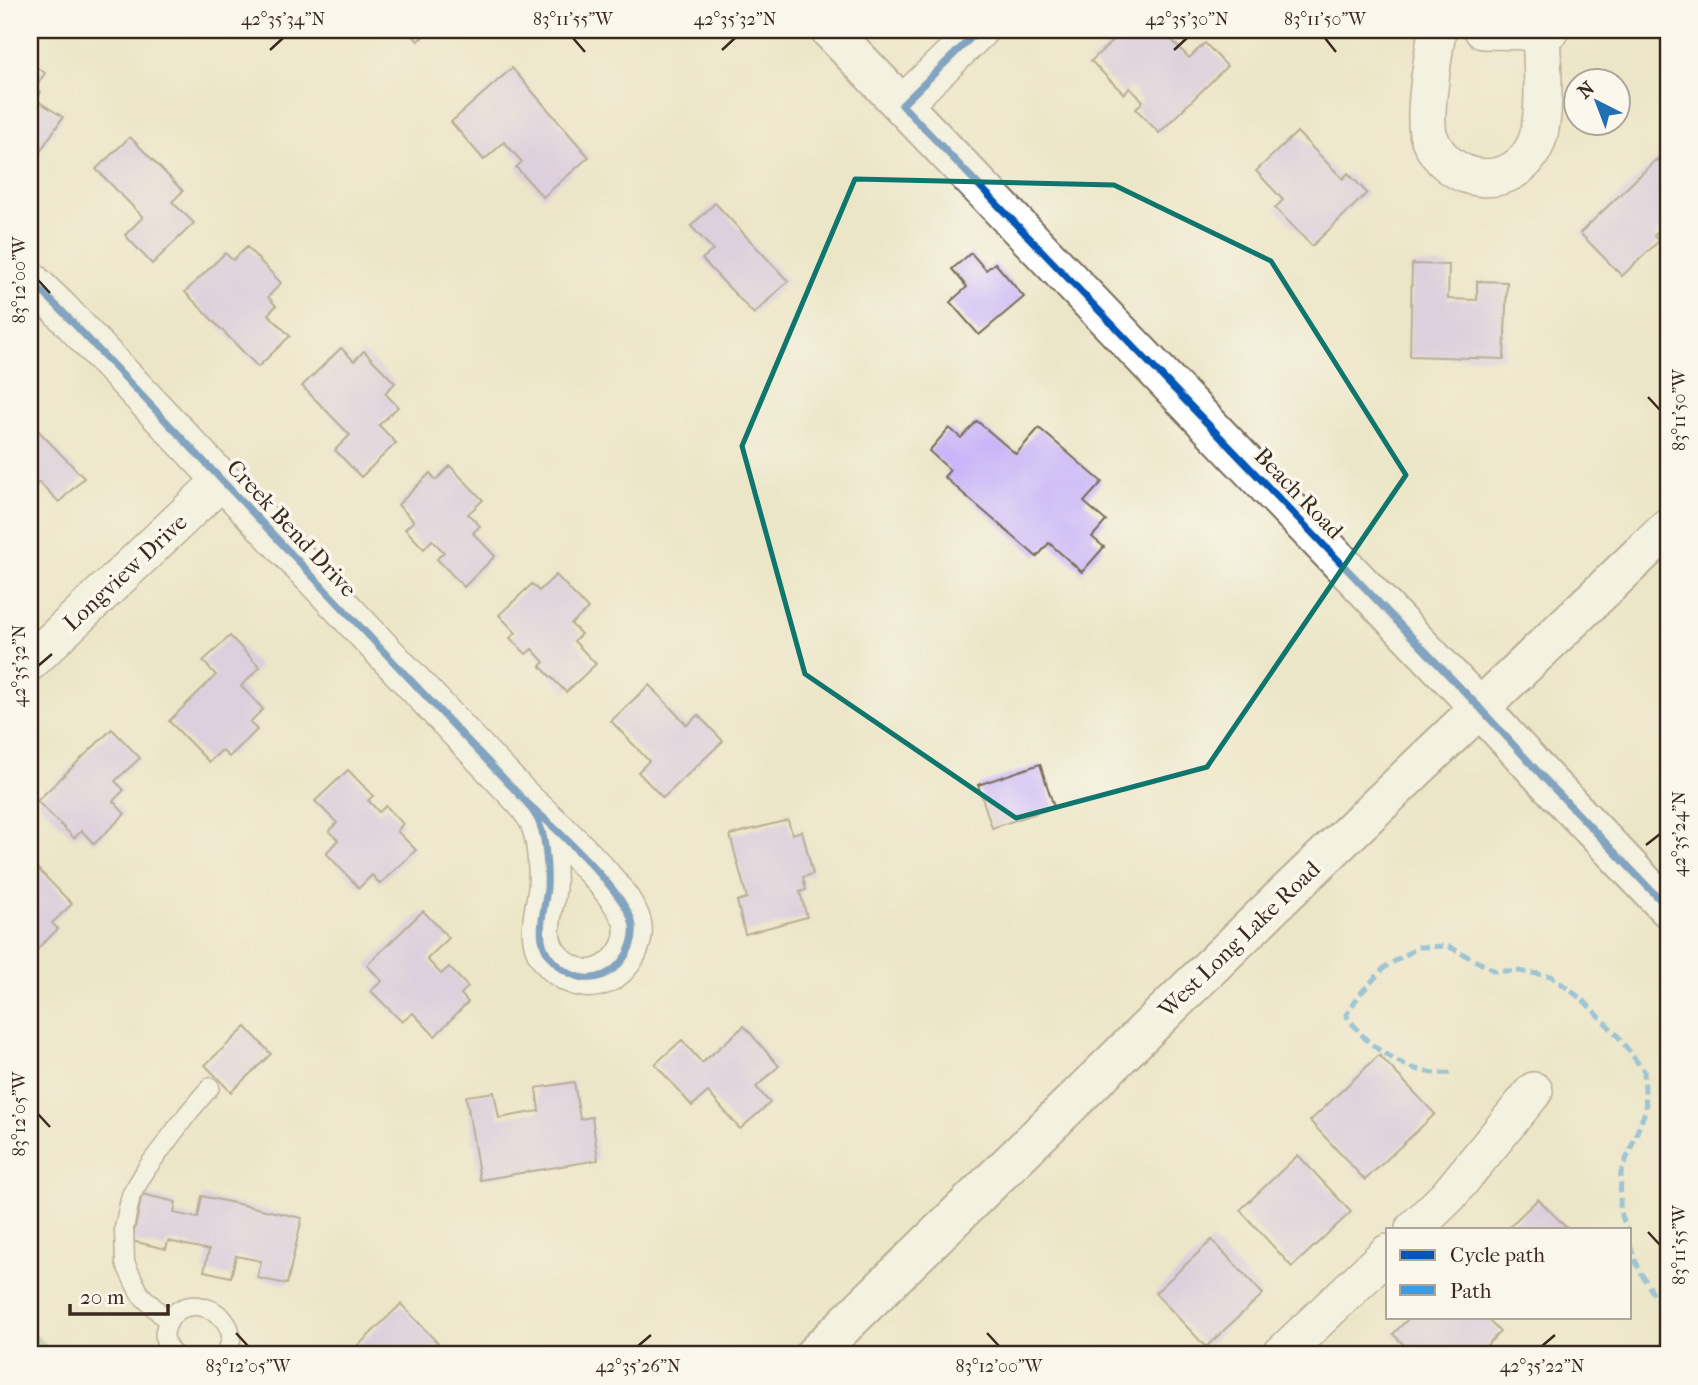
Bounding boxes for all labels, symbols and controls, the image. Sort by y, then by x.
text: 42°35'34"N [241,9,325,30]
text: 83°11'55"W [533,9,614,30]
text: 42°35'32"N [694,9,777,30]
text: 42°35'30"N [1145,9,1229,30]
text: 83°11'50"W [1284,9,1367,30]
north arrow [1562,66,1632,136]
text: N [1574,77,1599,103]
text: 83°12'00"W [9,235,30,324]
text: 83°11'50"W [1669,368,1690,451]
street label: Beach Road [1249,442,1349,545]
street label: Creek Bend Drive [221,454,362,603]
street label: Longview Drive [58,508,193,636]
text: 42°35'32"N [9,624,30,707]
text: 42°35'24"N [1669,791,1690,877]
street label: West Long Lake Road [1152,855,1326,1024]
text: 83°12'05"W [9,1070,30,1156]
text: 83°11'55"W [1669,1204,1690,1285]
legend [1386,1228,1632,1318]
text: Cycle path [1450,1243,1545,1267]
scale bar [70,1273,168,1317]
text: Path [1450,1279,1492,1303]
text: 20 m [80,1285,125,1309]
text: 83°12'05"W [206,1356,292,1377]
text: 42°35'26"N [595,1356,681,1377]
text: 83°12'00"W [955,1356,1044,1377]
text: 42°35'22"N [1500,1356,1585,1377]

